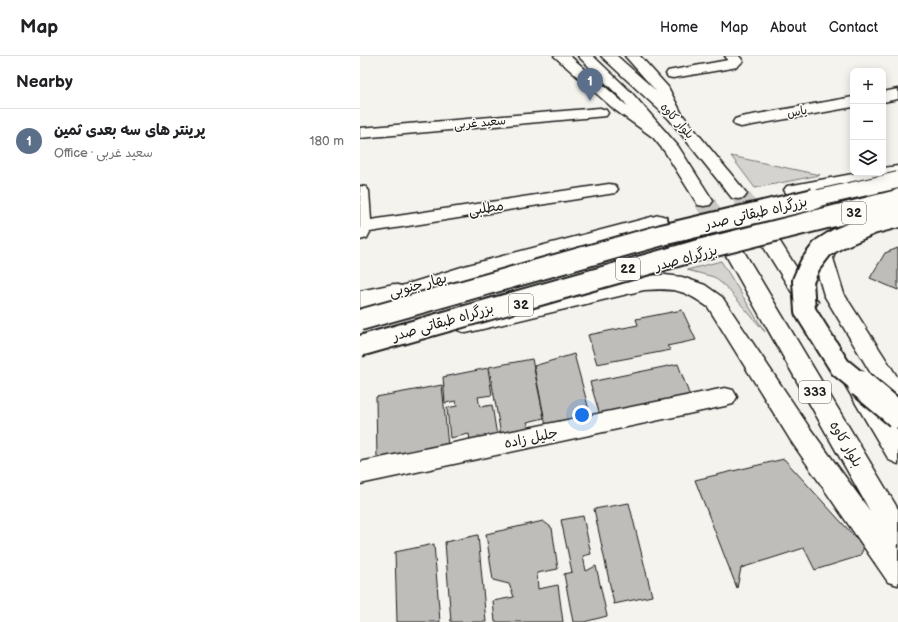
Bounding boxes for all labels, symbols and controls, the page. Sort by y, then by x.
text: Map [20,16,58,39]
text: Home [660,19,698,36]
text: Map [720,19,748,36]
text: About [770,19,807,36]
text: Contact [829,19,878,36]
pin: 1 [577,68,603,101]
map controls [850,68,886,176]
button: + [850,68,886,104]
text: Nearby [16,72,73,92]
street label: بلوار کاوه [657,100,697,142]
street label: یاس [786,103,808,121]
button: − [850,104,886,140]
street label: سعید غربی [453,113,507,133]
text: پرینتر های سه بعدی ثمین [54,121,205,140]
text: 1 [26,133,32,149]
text: 180 m [309,133,344,149]
button: layers [850,140,886,176]
text: Office · سعید غربی [54,145,153,161]
street label: بزرگراه طبقاتی صدر [702,193,809,233]
street label: مطلبی [467,197,505,219]
road number: 32 [842,202,866,224]
street label: بزرگراه صدر [652,242,719,275]
road number: 22 [616,258,640,280]
street label: بهار جنوبی [387,269,449,302]
road number: 32 [509,294,533,316]
street label: بزرگراه طبقاتی صدر [389,299,496,345]
road number: 333 [799,381,831,403]
your location [572,405,592,425]
street label: بلوار کاوه [826,418,866,470]
street label: جلیل زاده [502,424,560,452]

